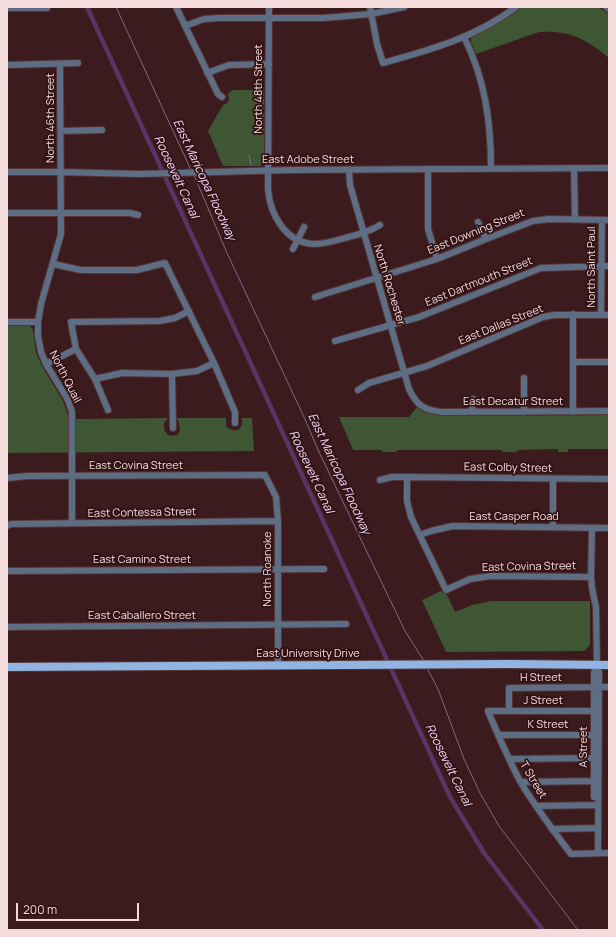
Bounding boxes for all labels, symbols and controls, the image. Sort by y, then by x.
street label: North 48th Street [252,44,266,134]
street label: North 46th Street [44,73,58,163]
water label: East Maricopa Floodway [170,117,238,243]
water label: Roosevelt Canal [151,133,201,221]
street label: East Adobe Street [262,153,354,167]
street label: East Downing Street [426,206,526,258]
street label: North Saint Paul [585,226,599,308]
street label: North Rochester [370,243,408,327]
street label: East Dartmouth Street [423,254,535,310]
street label: East Dallas Street [457,302,545,348]
street label: North Quail [46,349,84,405]
street label: East Decatur Street [463,395,563,409]
water label: East Maricopa Floodway [305,411,373,537]
water label: Roosevelt Canal [286,428,336,516]
street label: East Covina Street [89,459,183,473]
street label: East Colby Street [464,461,552,475]
street label: East Contessa Street [88,505,196,521]
street label: East Casper Road [469,510,559,524]
street label: North Roanoke [261,531,275,607]
street label: East Camino Street [93,553,191,567]
street label: East Covina Street [482,560,576,574]
street label: East Caballero Street [88,609,196,623]
street label: East University Drive [256,647,360,661]
street label: H Street [520,671,562,685]
street label: J Street [523,694,563,708]
street label: K Street [527,718,569,732]
water label: Roosevelt Canal [422,722,474,808]
street label: A Street [577,726,591,768]
street label: T Street [517,759,549,801]
scale bar [18,895,141,921]
text: 200 m [23,901,57,918]

